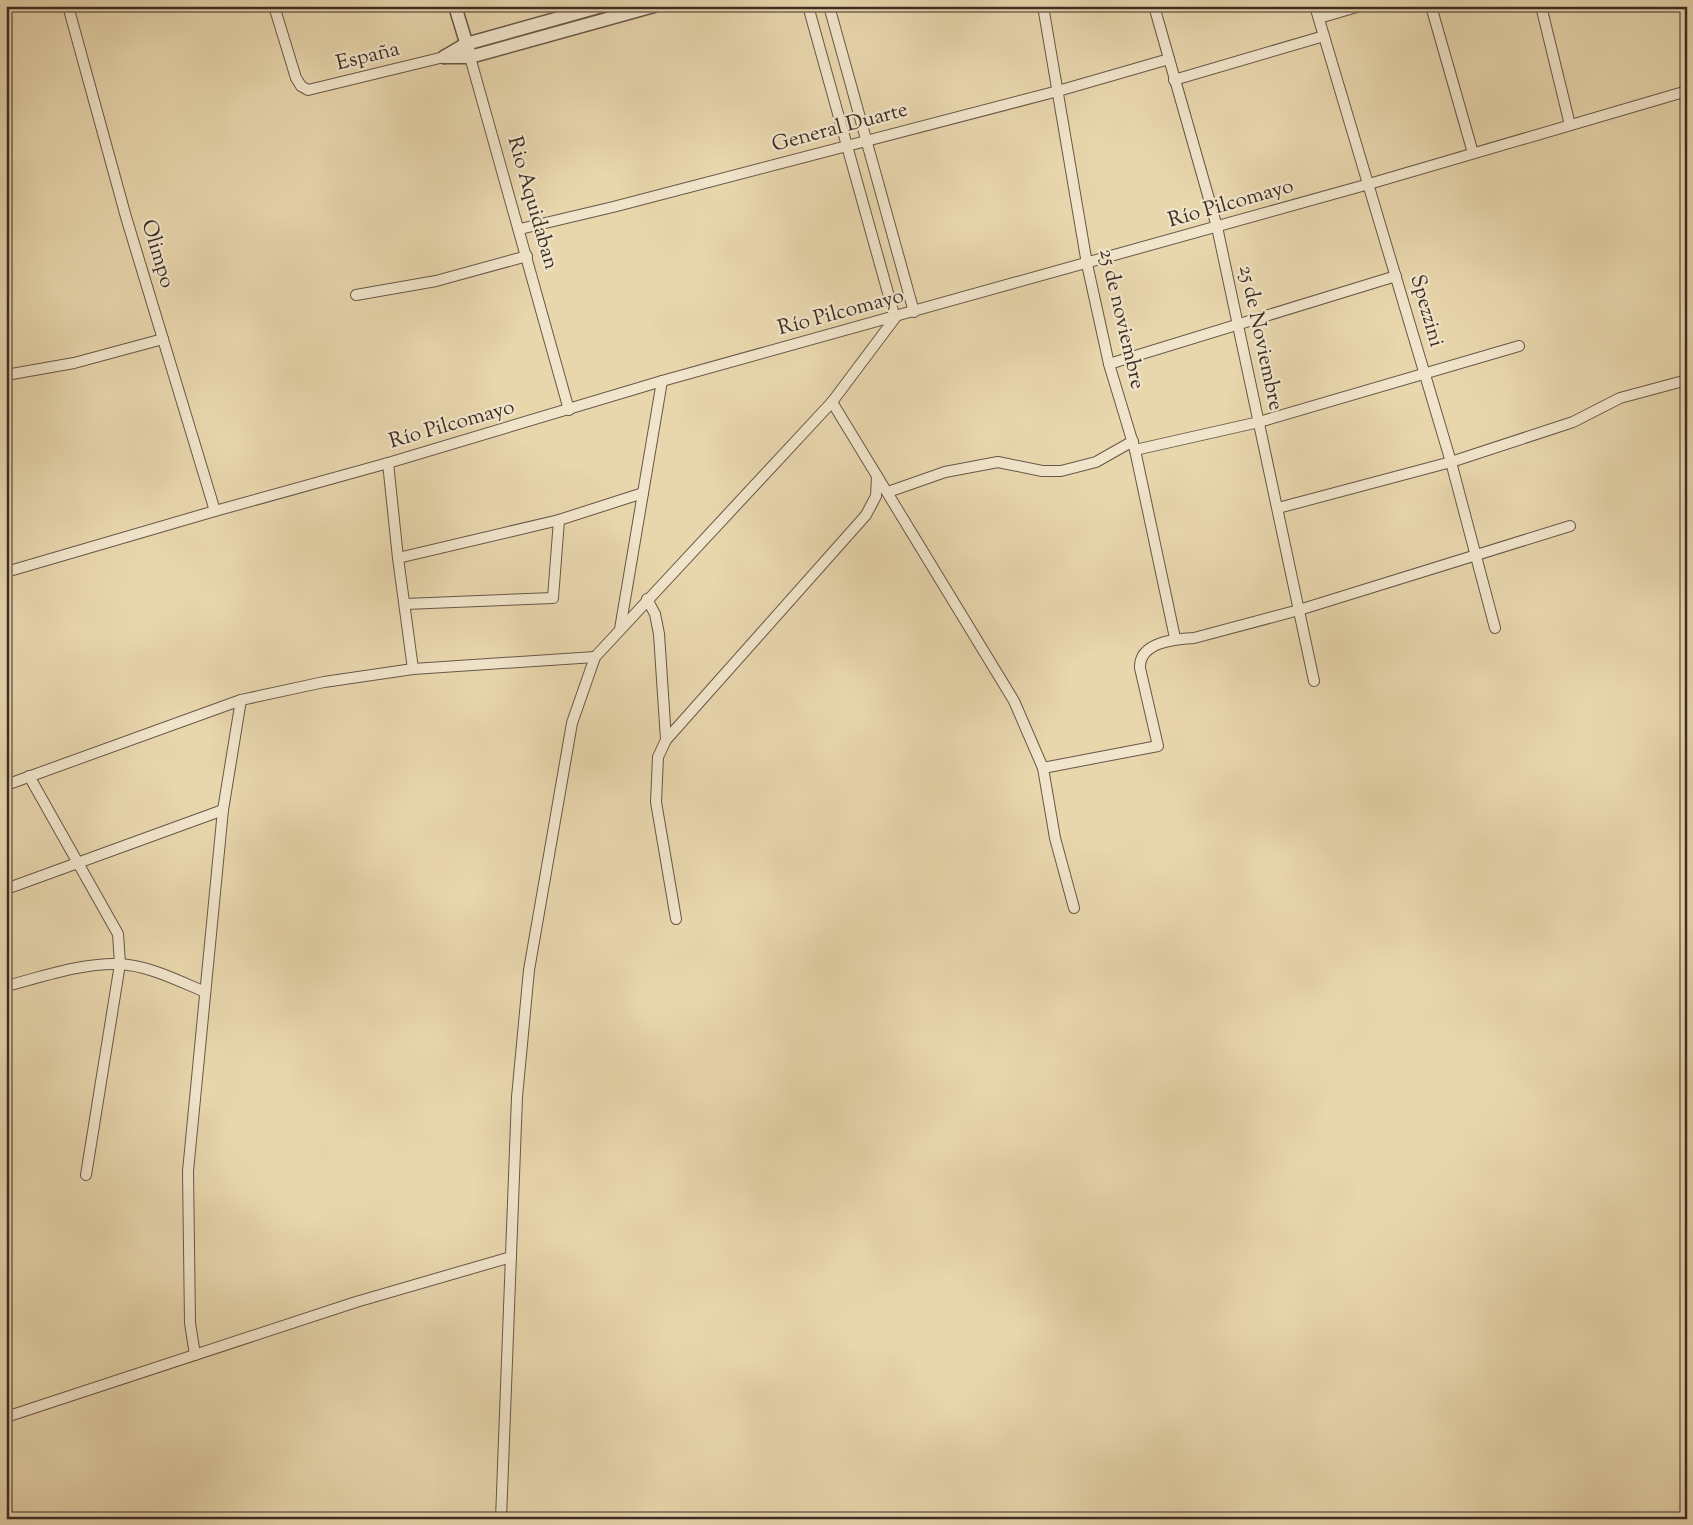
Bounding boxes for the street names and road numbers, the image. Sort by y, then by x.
street label: España [333,35,403,79]
street label: General Duarte [769,95,911,161]
street label: Rio Aquidaban [499,133,565,273]
street label: Río Pilcomayo [1165,172,1297,236]
street label: Olimpo [132,216,182,292]
street label: 25 de noviembre [1090,246,1152,392]
street label: 25 de Noviembre [1230,263,1290,413]
street label: Spezzini [1401,271,1451,351]
street label: Río Pilcomayo [775,282,907,344]
street label: Río Pilcomayo [386,393,518,457]

